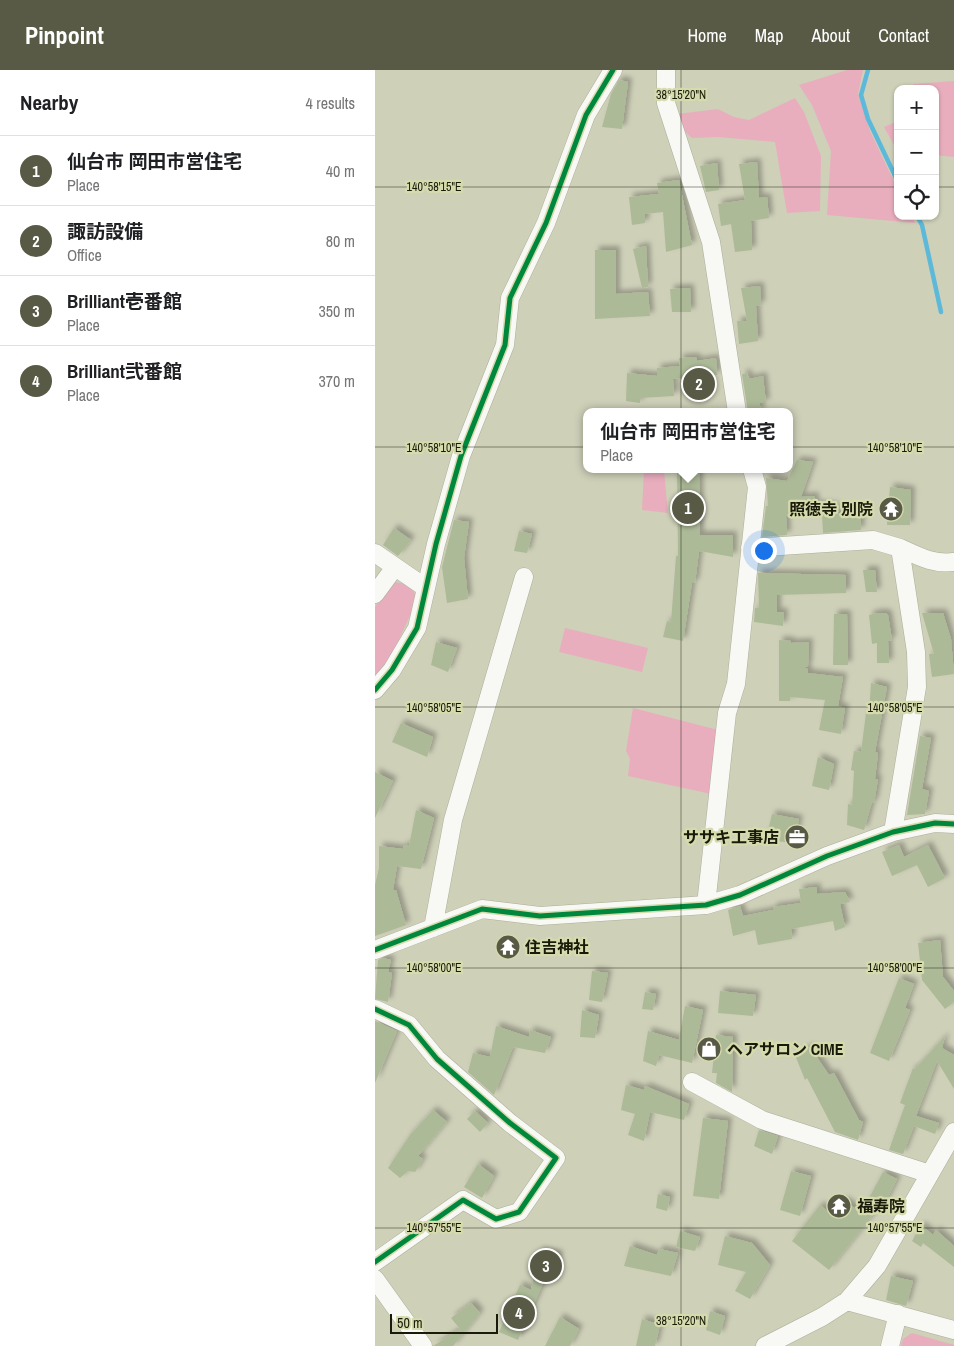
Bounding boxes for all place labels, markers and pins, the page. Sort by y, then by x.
pin: 2 [683,365,715,403]
pin: 1 [672,489,704,527]
temple icon: 照徳寺 別院 [878,496,904,522]
place label: 照徳寺 別院 [789,498,873,520]
office icon: ササキ工事店 [784,824,810,850]
place label: ササキ工事店 [683,826,779,848]
temple icon: 住吉神社 [495,934,521,960]
place label: 住吉神社 [524,936,589,958]
shop icon: ヘアサロン CIME [696,1036,722,1062]
place label: ヘアサロン CIME [727,1038,844,1060]
temple icon: 福寿院 [826,1193,852,1219]
place label: 福寿院 [857,1195,905,1217]
pin: 3 [530,1247,562,1285]
pin: 4 [503,1294,535,1332]

